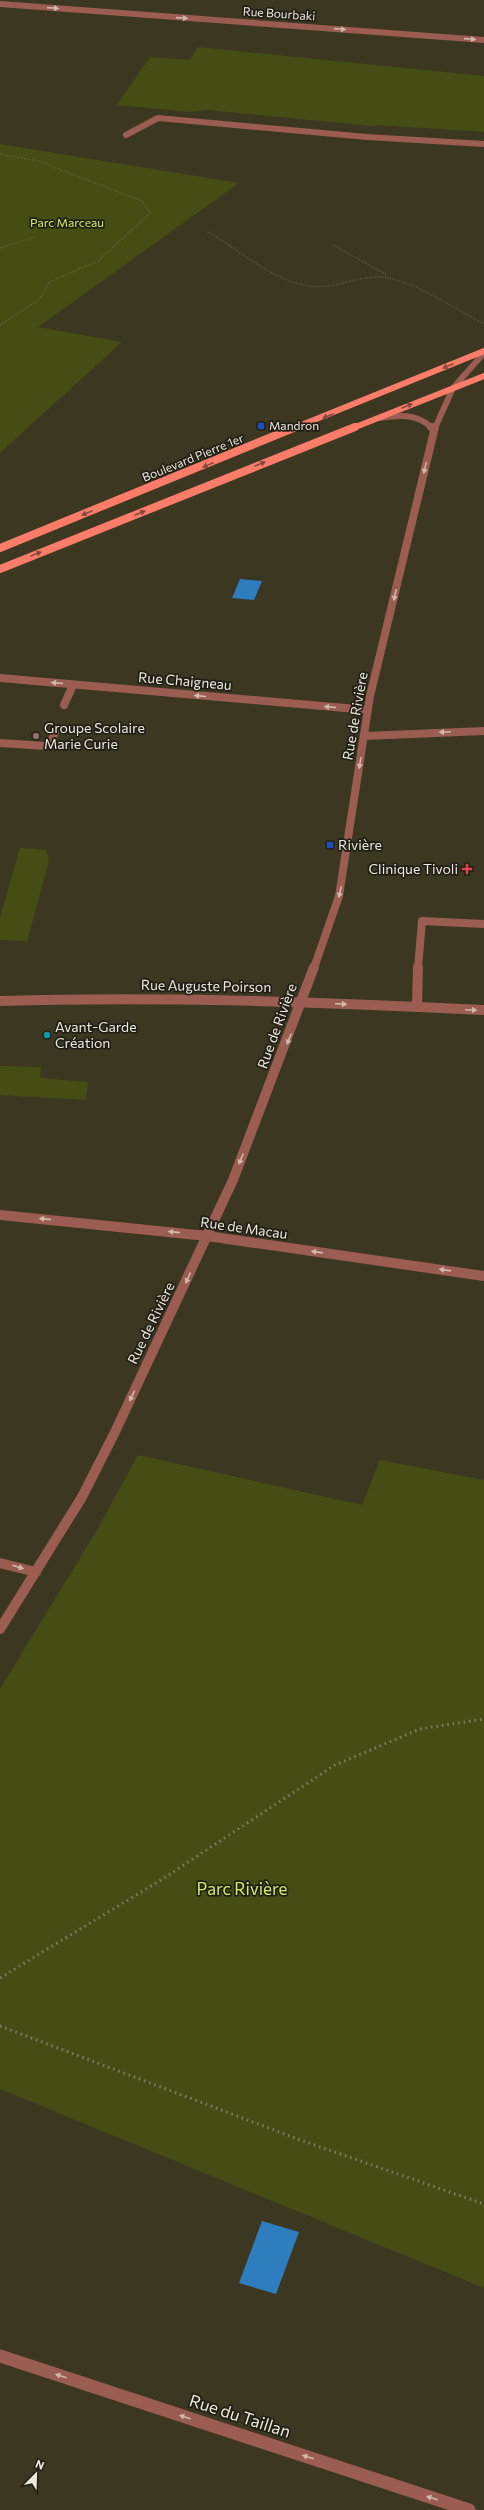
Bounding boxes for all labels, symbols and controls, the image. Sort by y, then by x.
street label: Rue Bourbaki [242,3,316,23]
one-way arrow [47,4,59,11]
one-way arrow [176,14,189,21]
one-way arrow [334,26,346,33]
one-way arrow [464,36,476,43]
park label: Parc Marceau [30,215,104,229]
one-way arrow [442,363,453,369]
one-way arrow [402,403,413,409]
one-way arrow [321,413,333,419]
place label: Mandron [269,418,319,432]
marker: Mandron [256,421,266,431]
street label: Boulevard Pierre 1er [140,430,246,484]
one-way arrow [255,461,267,467]
one-way arrow [202,462,213,468]
one-way arrow [421,462,427,475]
one-way arrow [134,509,146,515]
one-way arrow [80,511,92,517]
one-way arrow [31,551,43,557]
one-way arrow [391,589,397,601]
street label: Rue Chaigneau [138,668,233,693]
street label: Rue de Rivière [338,671,371,761]
one-way arrow [51,680,63,687]
one-way arrow [194,692,206,699]
one-way arrow [324,704,336,710]
place label: Groupe Scolaire Marie Curie [44,719,145,752]
one-way arrow [439,729,451,736]
marker: Groupe Scolaire Marie Curie [31,731,41,741]
one-way arrow [357,757,363,769]
place label: Rivière [338,836,382,853]
marker: Rivière [325,840,335,850]
place label: Clinique Tivoli [369,860,458,877]
marker: Clinique Tivoli [461,863,473,875]
one-way arrow [337,885,343,898]
street label: Rue Auguste Poirson [141,976,271,995]
street label: Rue de Rivière [253,981,300,1071]
one-way arrow [335,1001,348,1007]
one-way arrow [465,1006,477,1013]
place label: Avant-Garde Création [55,1018,137,1051]
marker: Avant-Garde Création [42,1030,52,1040]
one-way arrow [285,1033,291,1045]
one-way arrow [238,1154,244,1165]
street label: Rue de Macau [199,1213,289,1242]
one-way arrow [39,1216,51,1223]
one-way arrow [168,1229,180,1236]
one-way arrow [311,1249,323,1255]
one-way arrow [439,1267,451,1273]
one-way arrow [185,1273,191,1284]
street label: Rue de Rivière [123,1279,178,1367]
one-way arrow [129,1390,135,1401]
one-way arrow [12,1564,24,1570]
park label: Parc Rivière [196,1878,288,1899]
one-way arrow [55,2373,67,2379]
street label: Rue du Taillan [187,2389,294,2442]
one-way arrow [178,2414,190,2420]
north arrow [16,2454,56,2494]
one-way arrow [302,2454,314,2460]
text: N [34,2457,46,2472]
one-way arrow [425,2495,437,2501]

